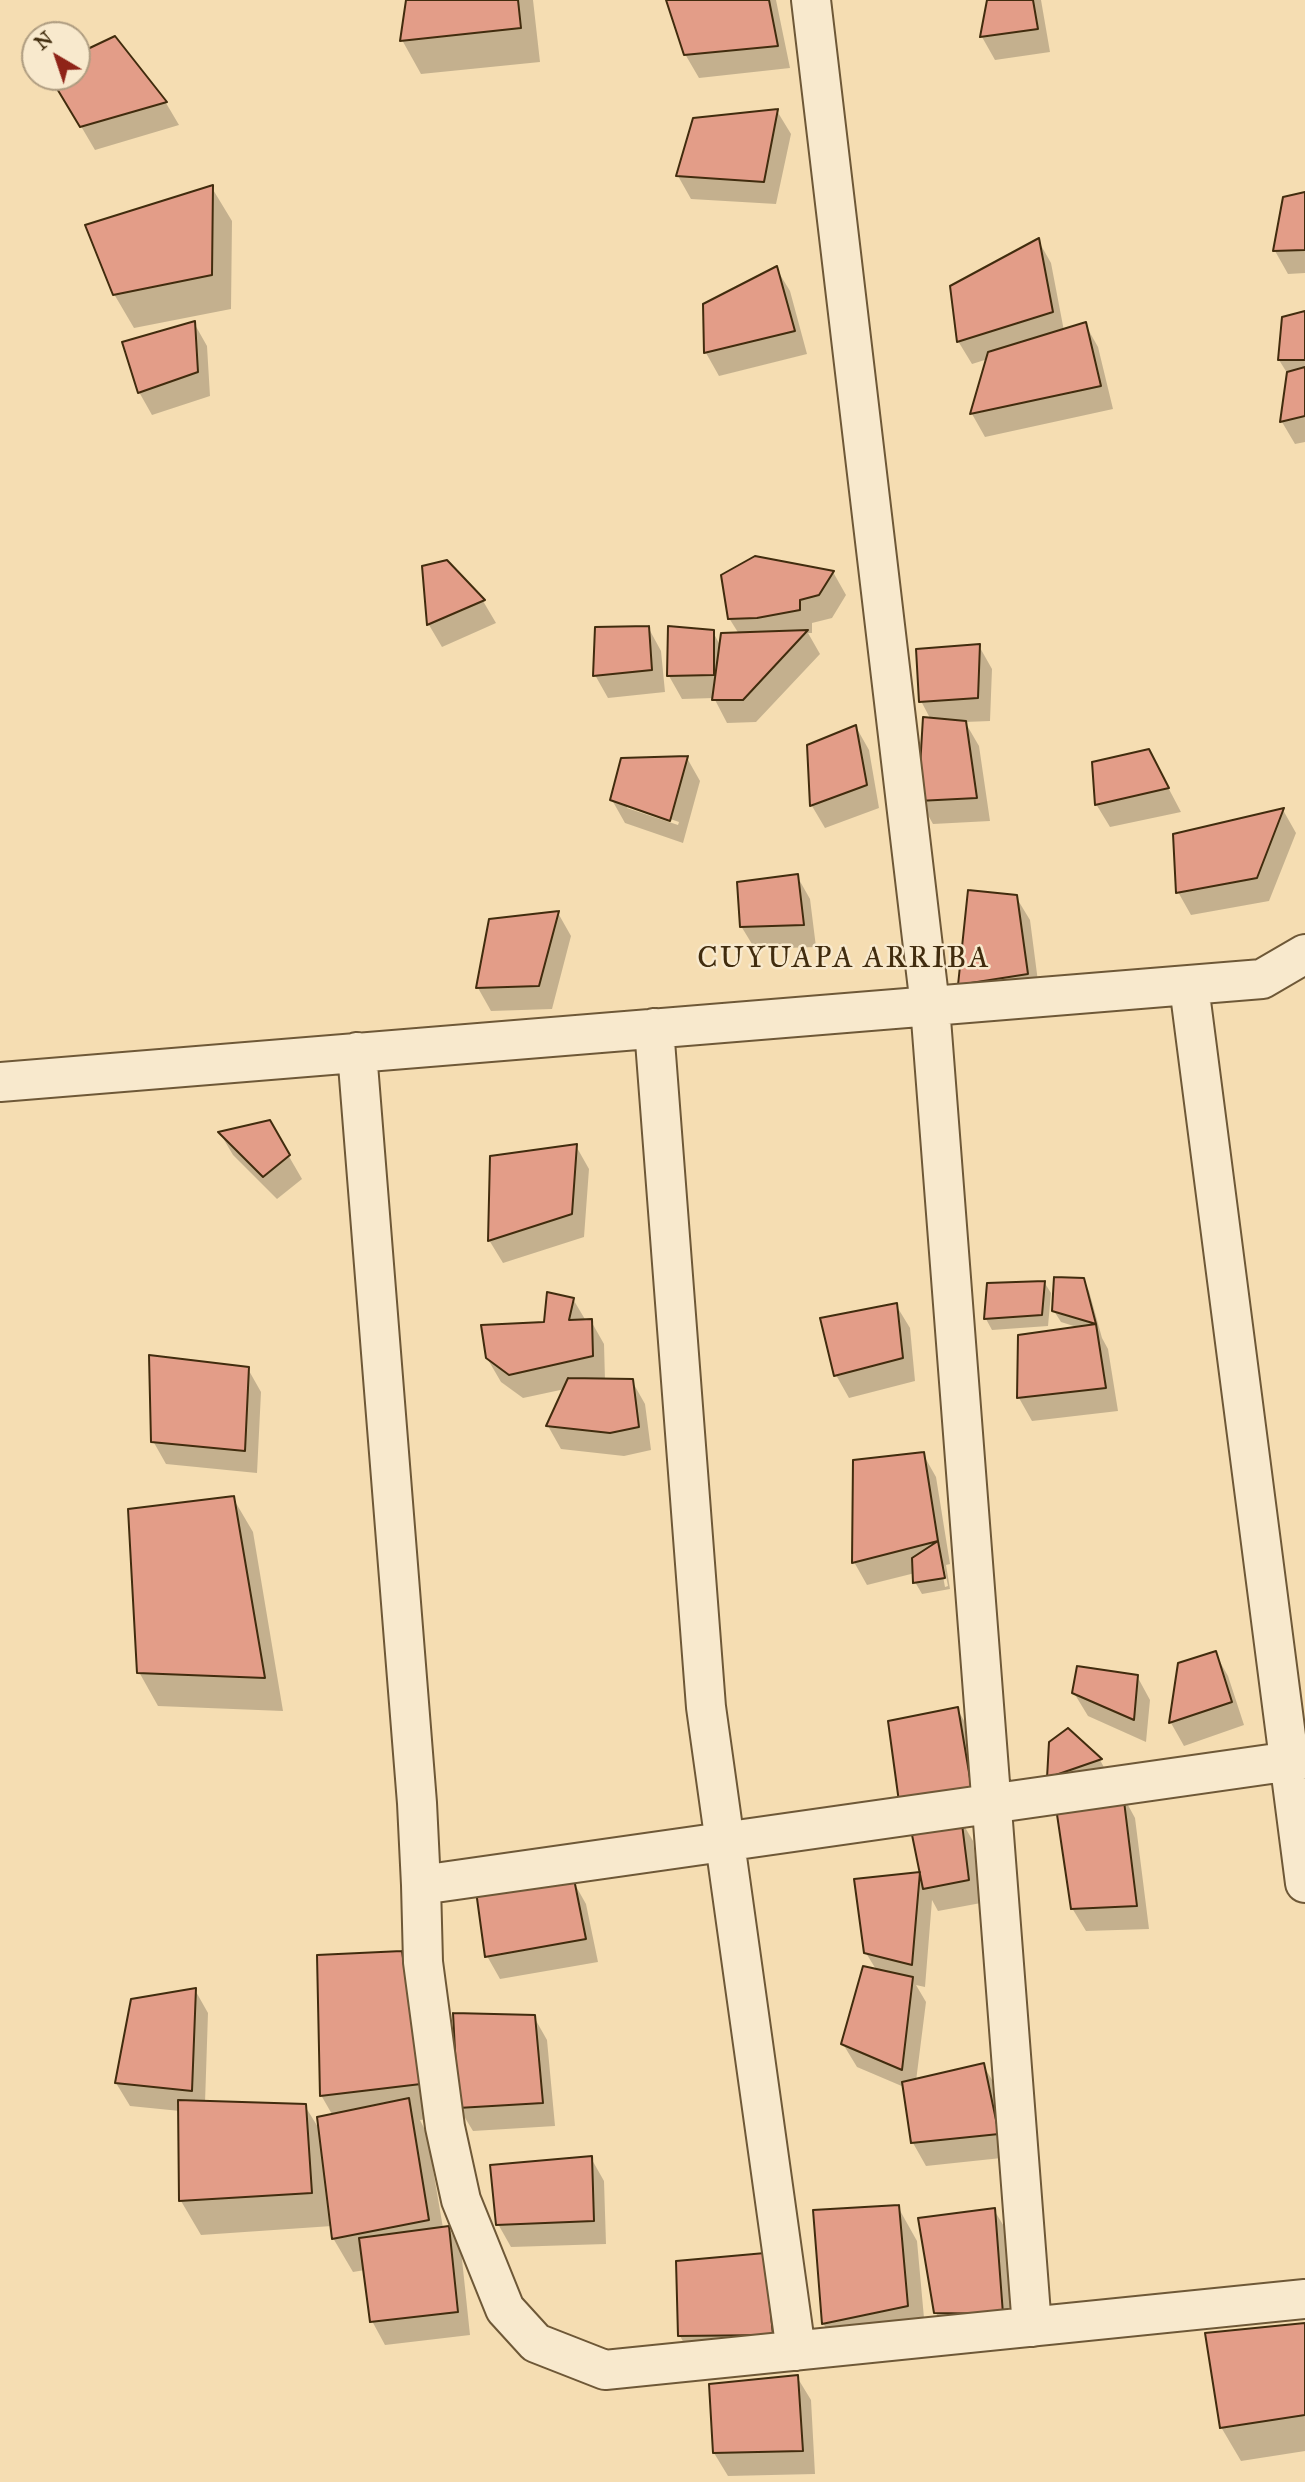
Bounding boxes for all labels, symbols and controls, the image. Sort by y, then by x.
north arrow [21,21,91,91]
text: N [30,27,57,55]
district label: CUYUAPA ARRIBA [699,942,989,978]

